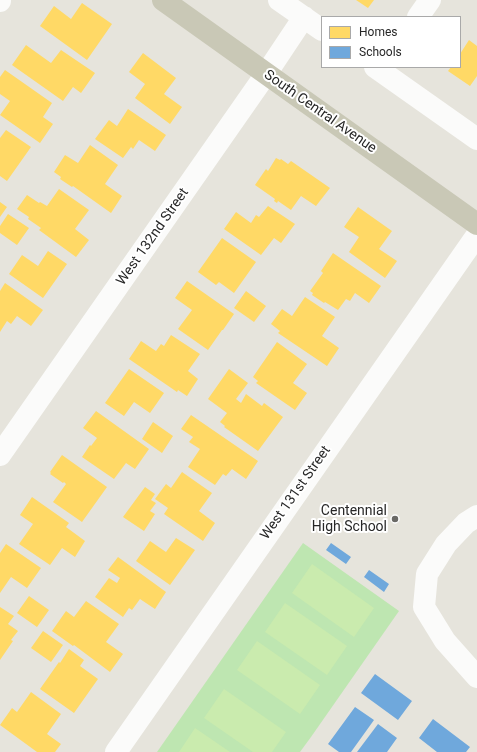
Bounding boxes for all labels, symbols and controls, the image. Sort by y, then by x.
legend [321,16,461,68]
text: Homes [359,25,397,39]
text: Schools [359,45,402,59]
street label: South Central Avenue [261,67,379,157]
street label: West 132nd Street [113,185,193,289]
street label: West 131st Street [257,443,335,543]
place label: Centennial High School [312,503,387,536]
marker: Centennial High School [390,514,400,524]

